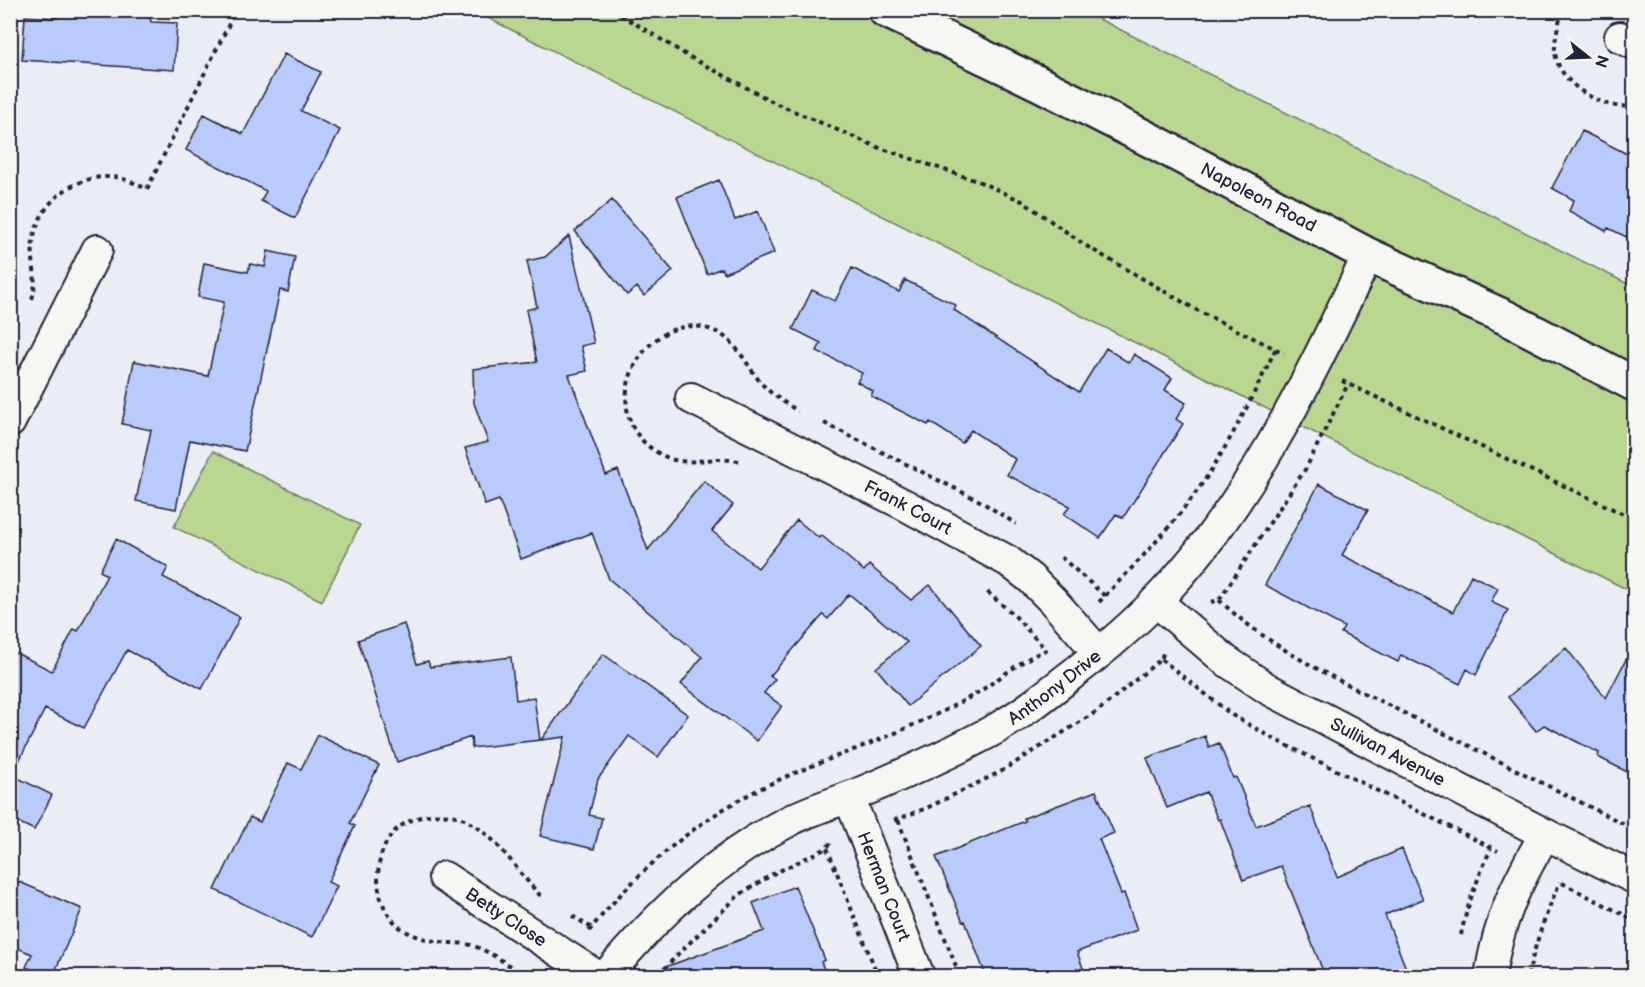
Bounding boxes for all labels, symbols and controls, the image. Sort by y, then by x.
north arrow [1558,27,1618,87]
text: N [1590,53,1612,70]
street label: Napoleon Road [1197,158,1320,236]
street label: Frank Court [861,476,956,539]
street label: Anthony Drive [1004,645,1105,729]
street label: Sullivan Avenue [1327,713,1449,791]
street label: Herman Court [853,829,915,945]
street label: Betty Close [462,883,551,951]

